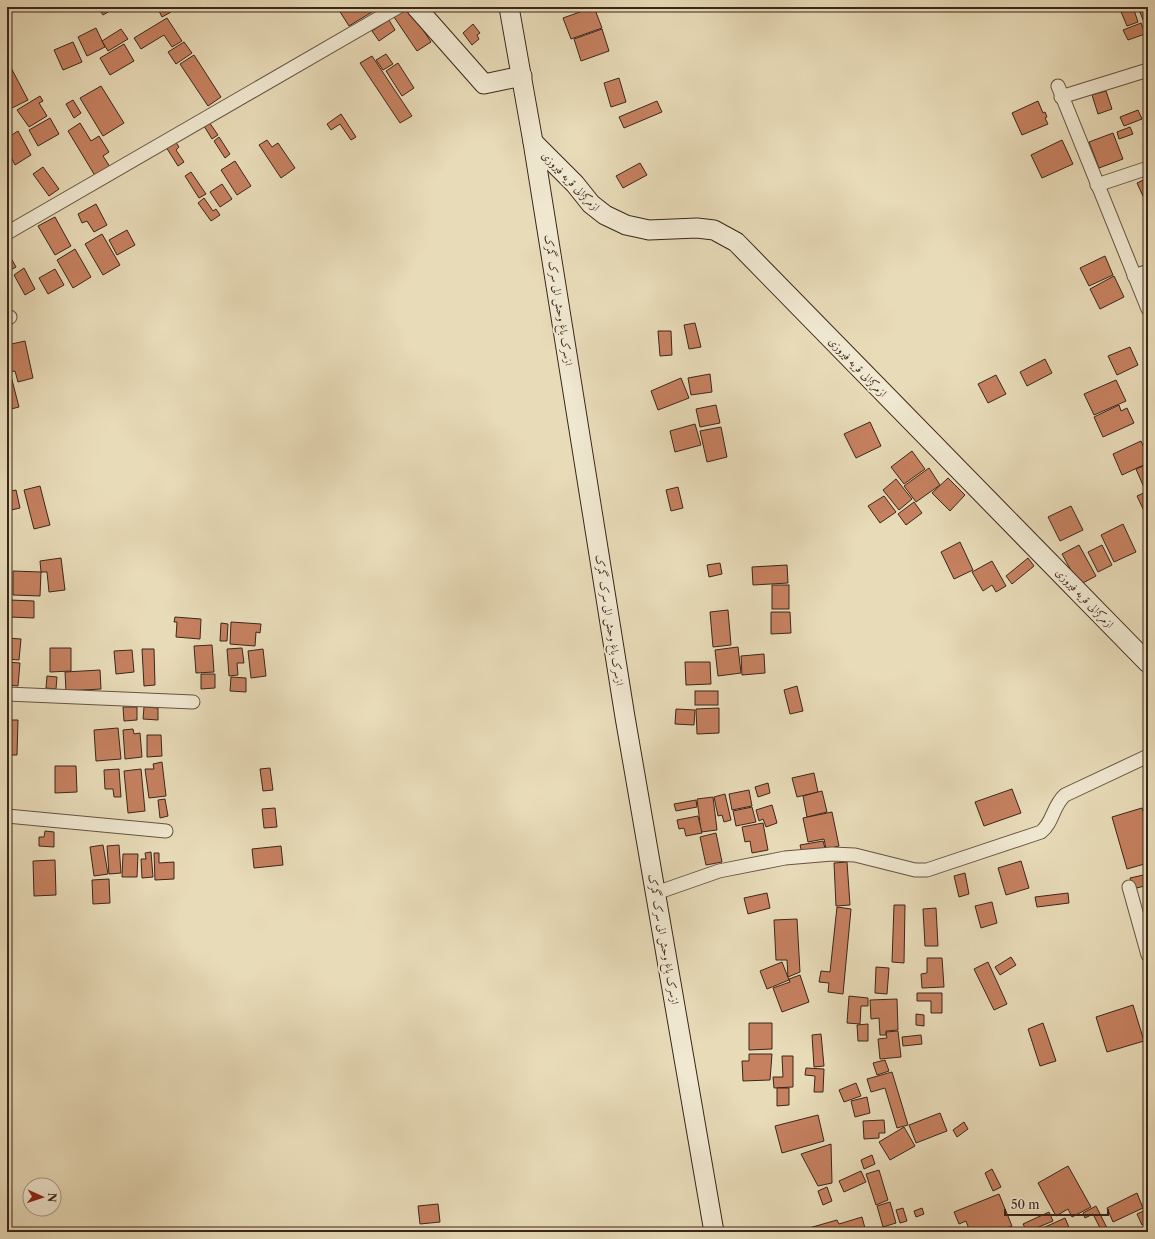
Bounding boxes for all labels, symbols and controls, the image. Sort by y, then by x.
street label: ازمرکزالی قریه فیروزی [538,148,603,215]
street label: ازسرک باغ وحش الی سرک گمرک [539,234,576,367]
street label: ازمرکزالی قریه فیروزی [825,334,890,401]
street label: ازسرک باغ وحش الی سرک گمرک [590,554,627,687]
street label: ازمرکزالی قریه فیروزی [1052,565,1117,632]
street label: ازسرک باغ وحش الی سرک گمرک [643,873,682,1006]
north arrow [22,1177,62,1217]
scale bar [1005,1191,1108,1217]
text: N [45,1192,59,1203]
text: 50 m [1011,1197,1040,1212]

